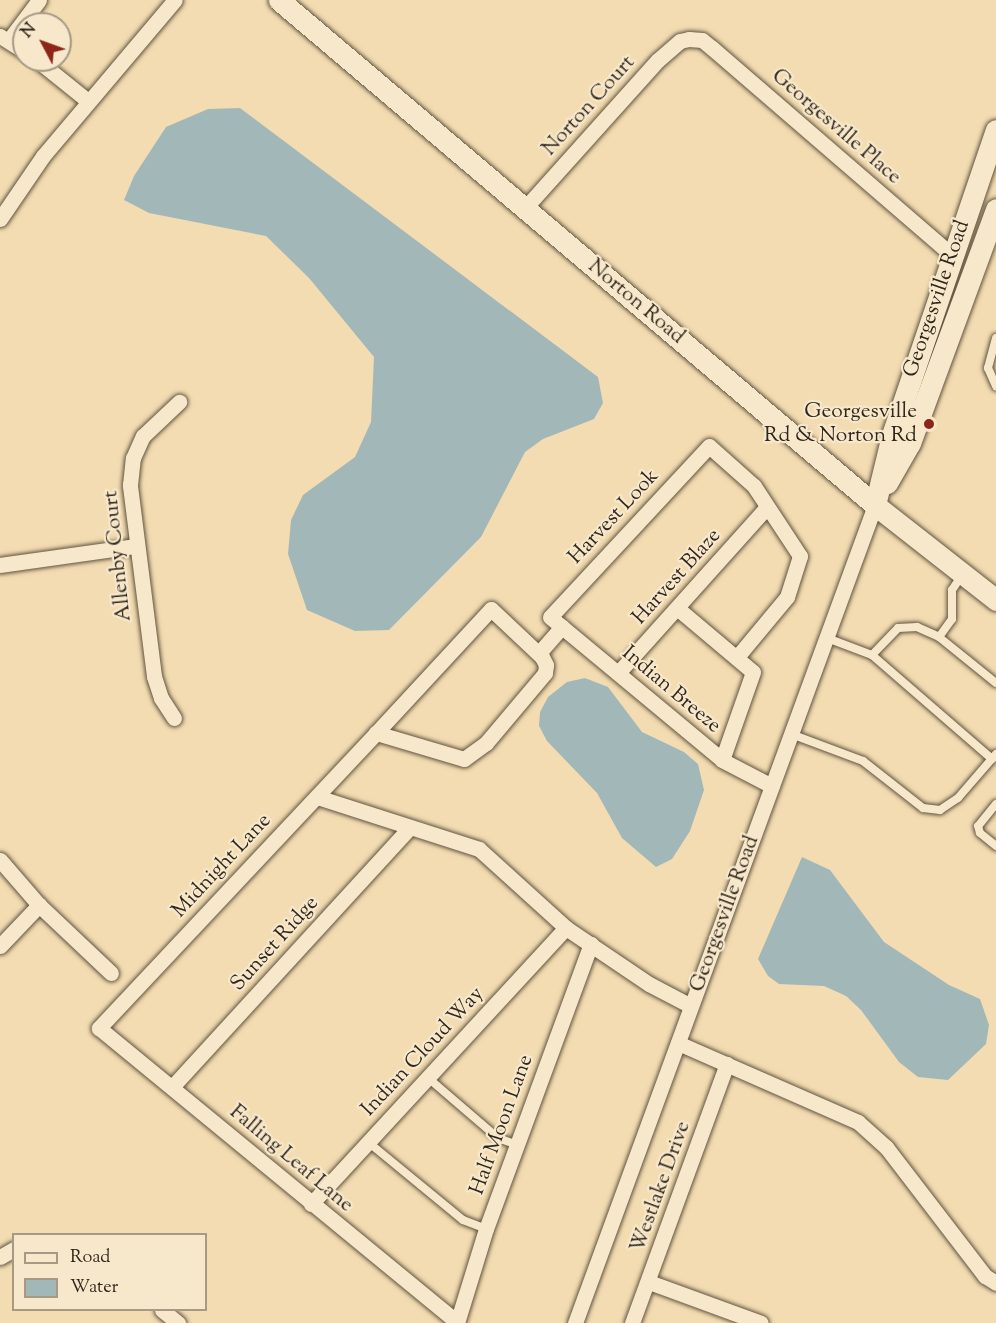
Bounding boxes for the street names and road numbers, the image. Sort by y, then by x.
street label: Norton Court [537,51,641,161]
street label: Georgesville Place [766,64,906,190]
street label: Georgesville Road [898,217,976,381]
street label: Norton Road [582,254,690,350]
street label: Harvest Look [564,464,664,570]
street label: Allenby Court [99,489,137,623]
street label: Harvest Blaze [627,524,727,630]
street label: Indian Breeze [616,641,726,739]
street label: Midnight Lane [167,809,277,923]
street label: Georgesville Road [685,832,765,996]
street label: Sunset Ridge [226,891,324,997]
street label: Indian Cloud Way [357,982,489,1122]
street label: Half Moon Lane [465,1052,539,1198]
street label: Falling Leaf Lane [224,1100,358,1218]
street label: Westlake Drive [626,1118,696,1256]

